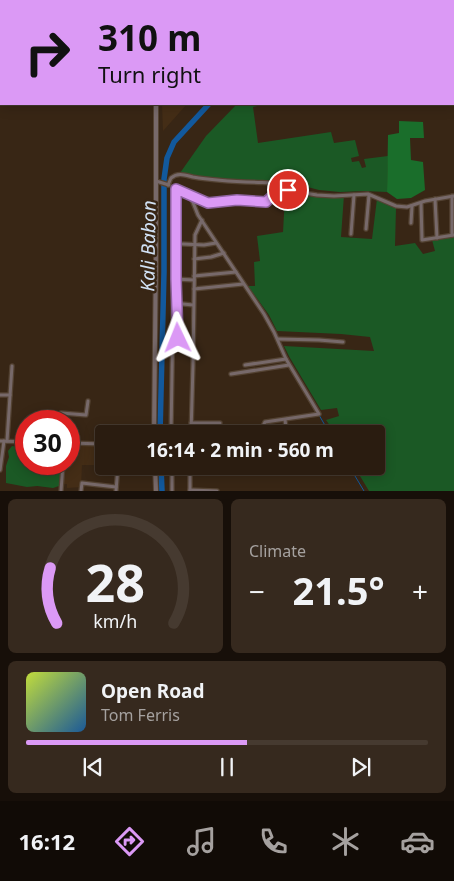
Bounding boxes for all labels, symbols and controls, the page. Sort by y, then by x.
text: 310 m [98,14,201,61]
icon: right [15,20,80,85]
text: Turn right [98,59,201,89]
pin [267,169,309,211]
icon: arrive [274,176,302,204]
water label: Kali Babon [134,200,162,292]
position arrow [151,311,203,363]
speed limit sign: 30 [15,410,80,475]
text: 16:14 · 2 min · 560 m [146,437,334,463]
text: Climate [249,540,306,562]
text: 28 [86,546,145,617]
text: 21.5° [293,564,385,616]
text: − [249,572,265,610]
text: + [412,572,428,610]
text: km/h [94,609,137,633]
text: Open Road [101,678,204,704]
text: Tom Ferris [101,704,180,726]
icon: previous [79,753,107,781]
icon: pause [213,753,241,781]
icon: next [347,753,375,781]
icon: directions [112,824,147,859]
icon: music [184,824,219,859]
icon: phone [256,824,291,859]
icon: climate [328,824,363,859]
icon: car [400,824,435,859]
text: 16:12 [19,826,75,856]

